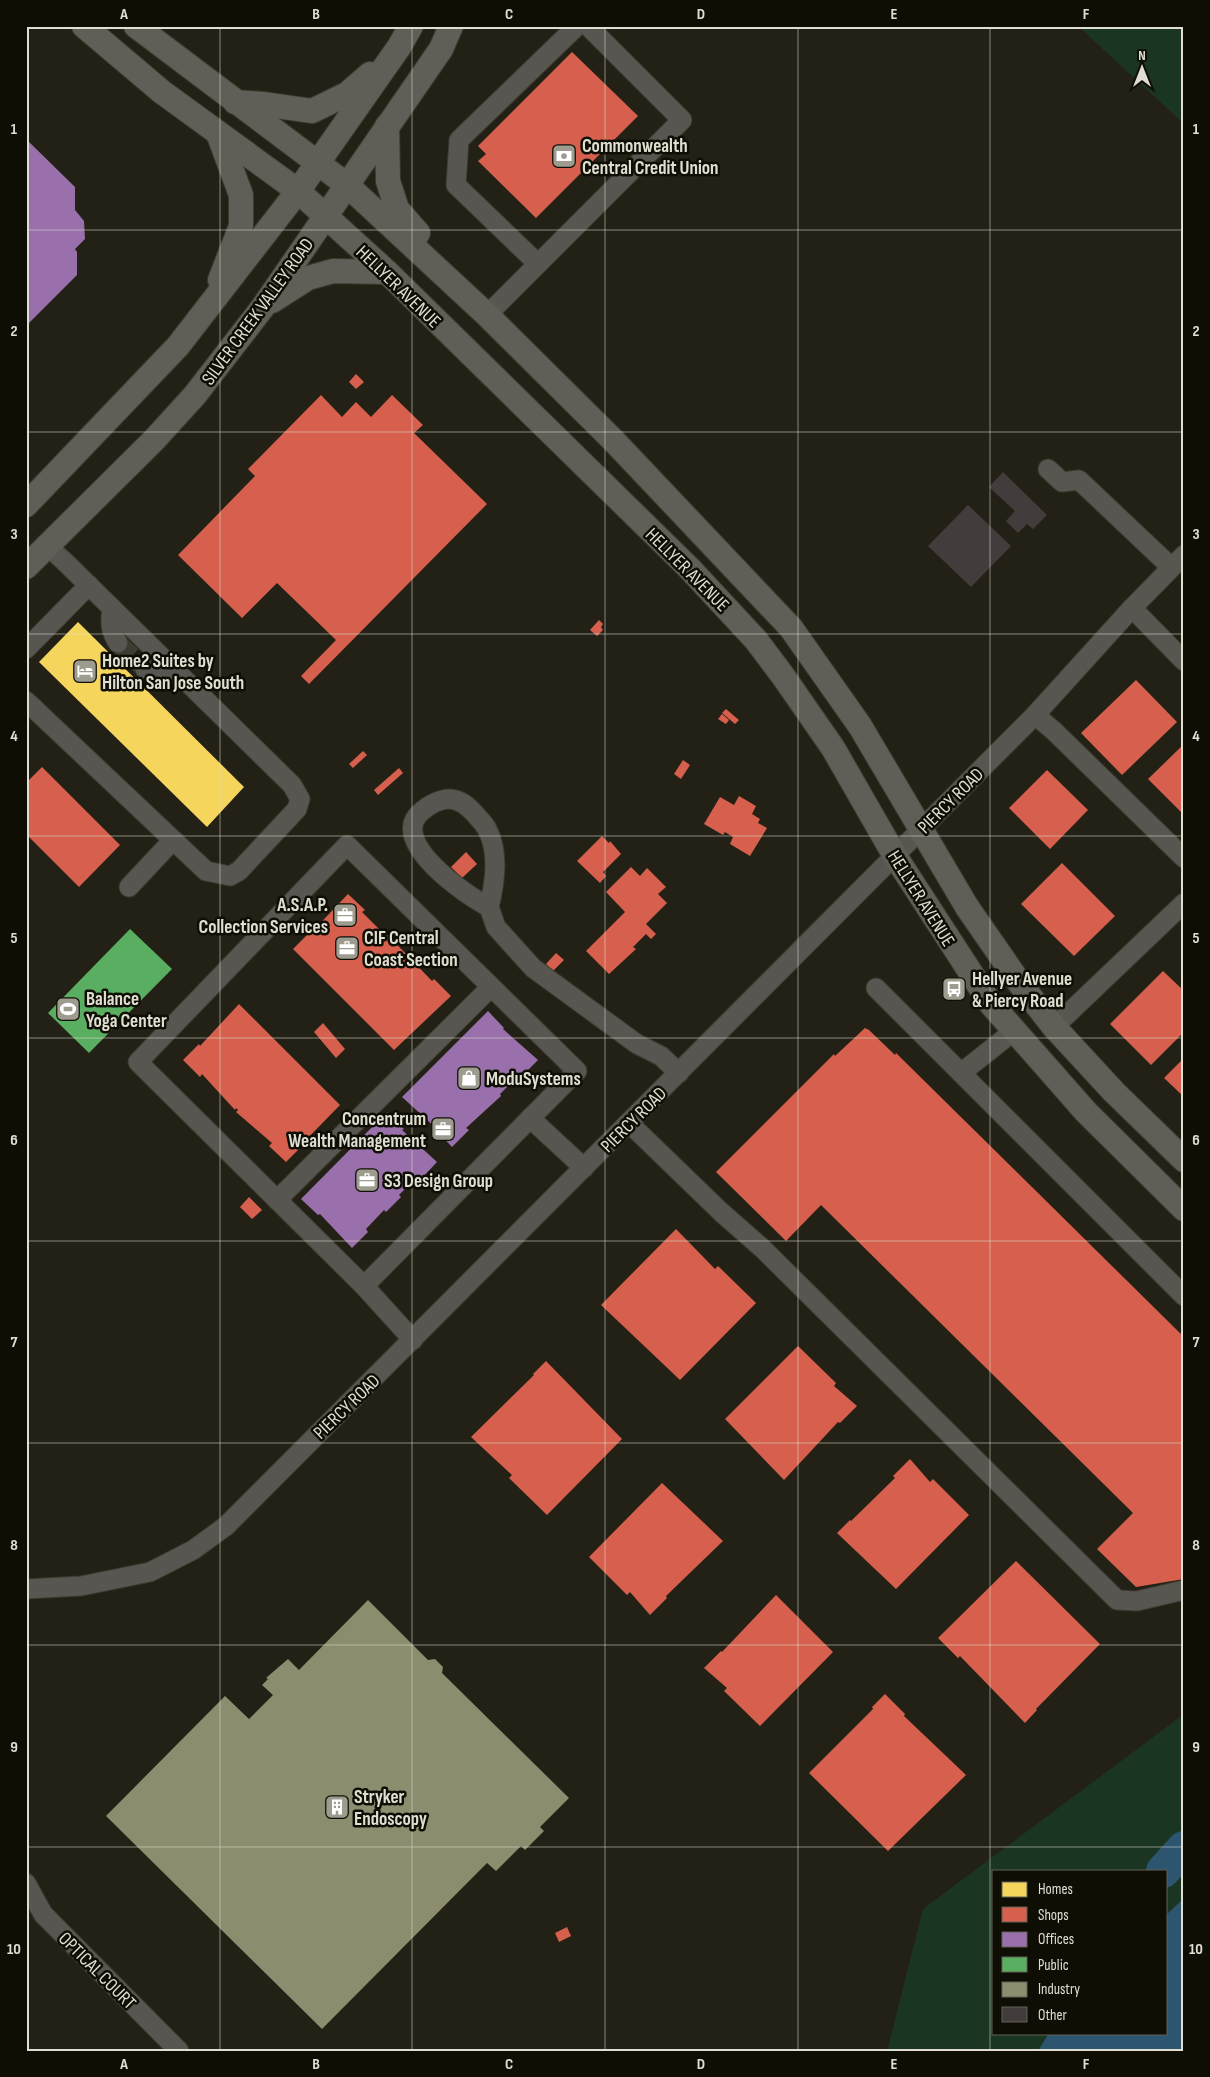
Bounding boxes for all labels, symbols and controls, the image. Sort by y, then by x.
text: A [119,5,128,24]
text: B [312,5,320,24]
text: C [505,5,513,24]
text: D [697,5,705,24]
text: E [891,5,898,24]
text: F [1083,5,1090,24]
north arrow [1118,42,1168,92]
text: N [1138,47,1146,64]
text: 1 [11,120,18,139]
text: 1 [1193,120,1200,139]
place label: Commonwealth Central Credit Union [582,135,719,180]
bank icon: Commonwealth Central Credit Union [551,143,577,169]
street label: SILVER CREEK VALLEY ROAD [197,234,319,390]
street label: HELLYER AVENUE [351,241,445,333]
text: 2 [10,322,18,341]
text: 2 [1192,322,1200,341]
street label: HELLYER AVENUE [640,523,734,617]
text: 3 [10,525,18,544]
text: 3 [1192,525,1200,544]
place label: Home2 Suites by Hilton San Jose South [102,650,244,695]
hotel icon: Home2 Suites by Hilton San Jose South [72,658,98,684]
text: 4 [10,727,18,746]
text: 4 [1192,727,1200,746]
street label: PIERCY ROAD [913,763,989,839]
street label: HELLYER AVENUE [882,847,959,951]
place label: A.S.A.P. Collection Services [199,894,328,939]
office icon: A.S.A.P. Collection Services [332,902,358,928]
place label: CIF Central Coast Section [364,927,458,972]
text: 5 [10,929,18,948]
text: 5 [1192,929,1200,948]
office icon: CIF Central Coast Section [334,935,360,961]
place label: Hellyer Avenue & Piercy Road [972,968,1072,1013]
bus stop icon: Hellyer Avenue & Piercy Road [941,976,967,1002]
place label: Balance Yoga Center [86,988,167,1033]
sports icon: Balance Yoga Center [55,996,81,1022]
shop icon: ModuSystems [456,1065,482,1091]
place label: ModuSystems [486,1068,581,1091]
street label: PIERCY ROAD [596,1082,672,1158]
place label: Concentrum Wealth Management [288,1108,426,1153]
office icon: Concentrum Wealth Management [430,1116,456,1142]
text: 6 [10,1131,18,1150]
text: 6 [1192,1131,1200,1150]
office icon: S3 Design Group [354,1167,380,1193]
place label: S3 Design Group [384,1170,493,1193]
text: 7 [11,1333,18,1352]
text: 7 [1193,1333,1200,1352]
street label: PIERCY ROAD [309,1370,385,1444]
text: 8 [10,1536,18,1555]
text: 8 [1192,1536,1200,1555]
text: 9 [10,1738,18,1757]
text: 9 [1192,1738,1200,1757]
place label: Stryker Endoscopy [354,1786,427,1831]
building icon: Stryker Endoscopy [324,1794,350,1820]
legend [992,1870,1168,2034]
text: Homes [1038,1880,1073,1899]
text: Shops [1038,1906,1069,1925]
street label: OPTICAL COURT [53,1927,141,2015]
text: Offices [1038,1930,1074,1949]
text: 10 [7,1940,21,1959]
text: 10 [1189,1940,1203,1959]
text: Public [1038,1956,1069,1975]
text: Industry [1038,1980,1080,1999]
text: Other [1038,2006,1067,2025]
text: A [119,2055,128,2074]
text: B [312,2055,320,2074]
text: C [505,2055,513,2074]
text: D [697,2055,705,2074]
text: E [891,2055,898,2074]
text: F [1083,2055,1090,2074]

